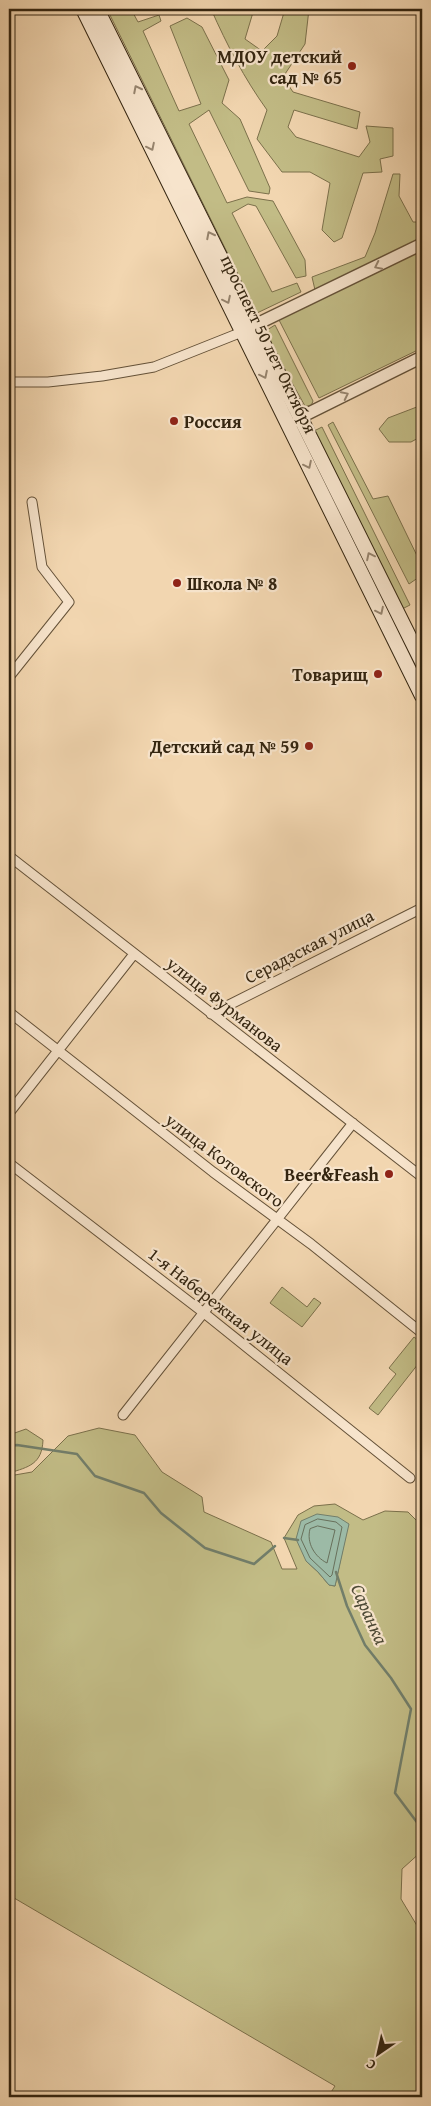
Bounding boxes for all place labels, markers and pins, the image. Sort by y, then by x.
place label: МДОУ детский сад № 65 [217,43,342,91]
marker: МДОУ детский сад № 65 [346,60,358,72]
place label: Россия [184,408,242,435]
marker: Россия [168,415,180,427]
place label: Школа № 8 [187,570,277,597]
marker: Школа № 8 [171,577,183,589]
place label: Товарищ [292,661,369,688]
marker: Товарищ [372,668,384,680]
place label: Детский сад № 59 [149,733,299,760]
marker: Детский сад № 59 [303,740,315,752]
place label: Beer&Feash [284,1161,379,1188]
marker: Beer&Feash [383,1168,395,1180]

